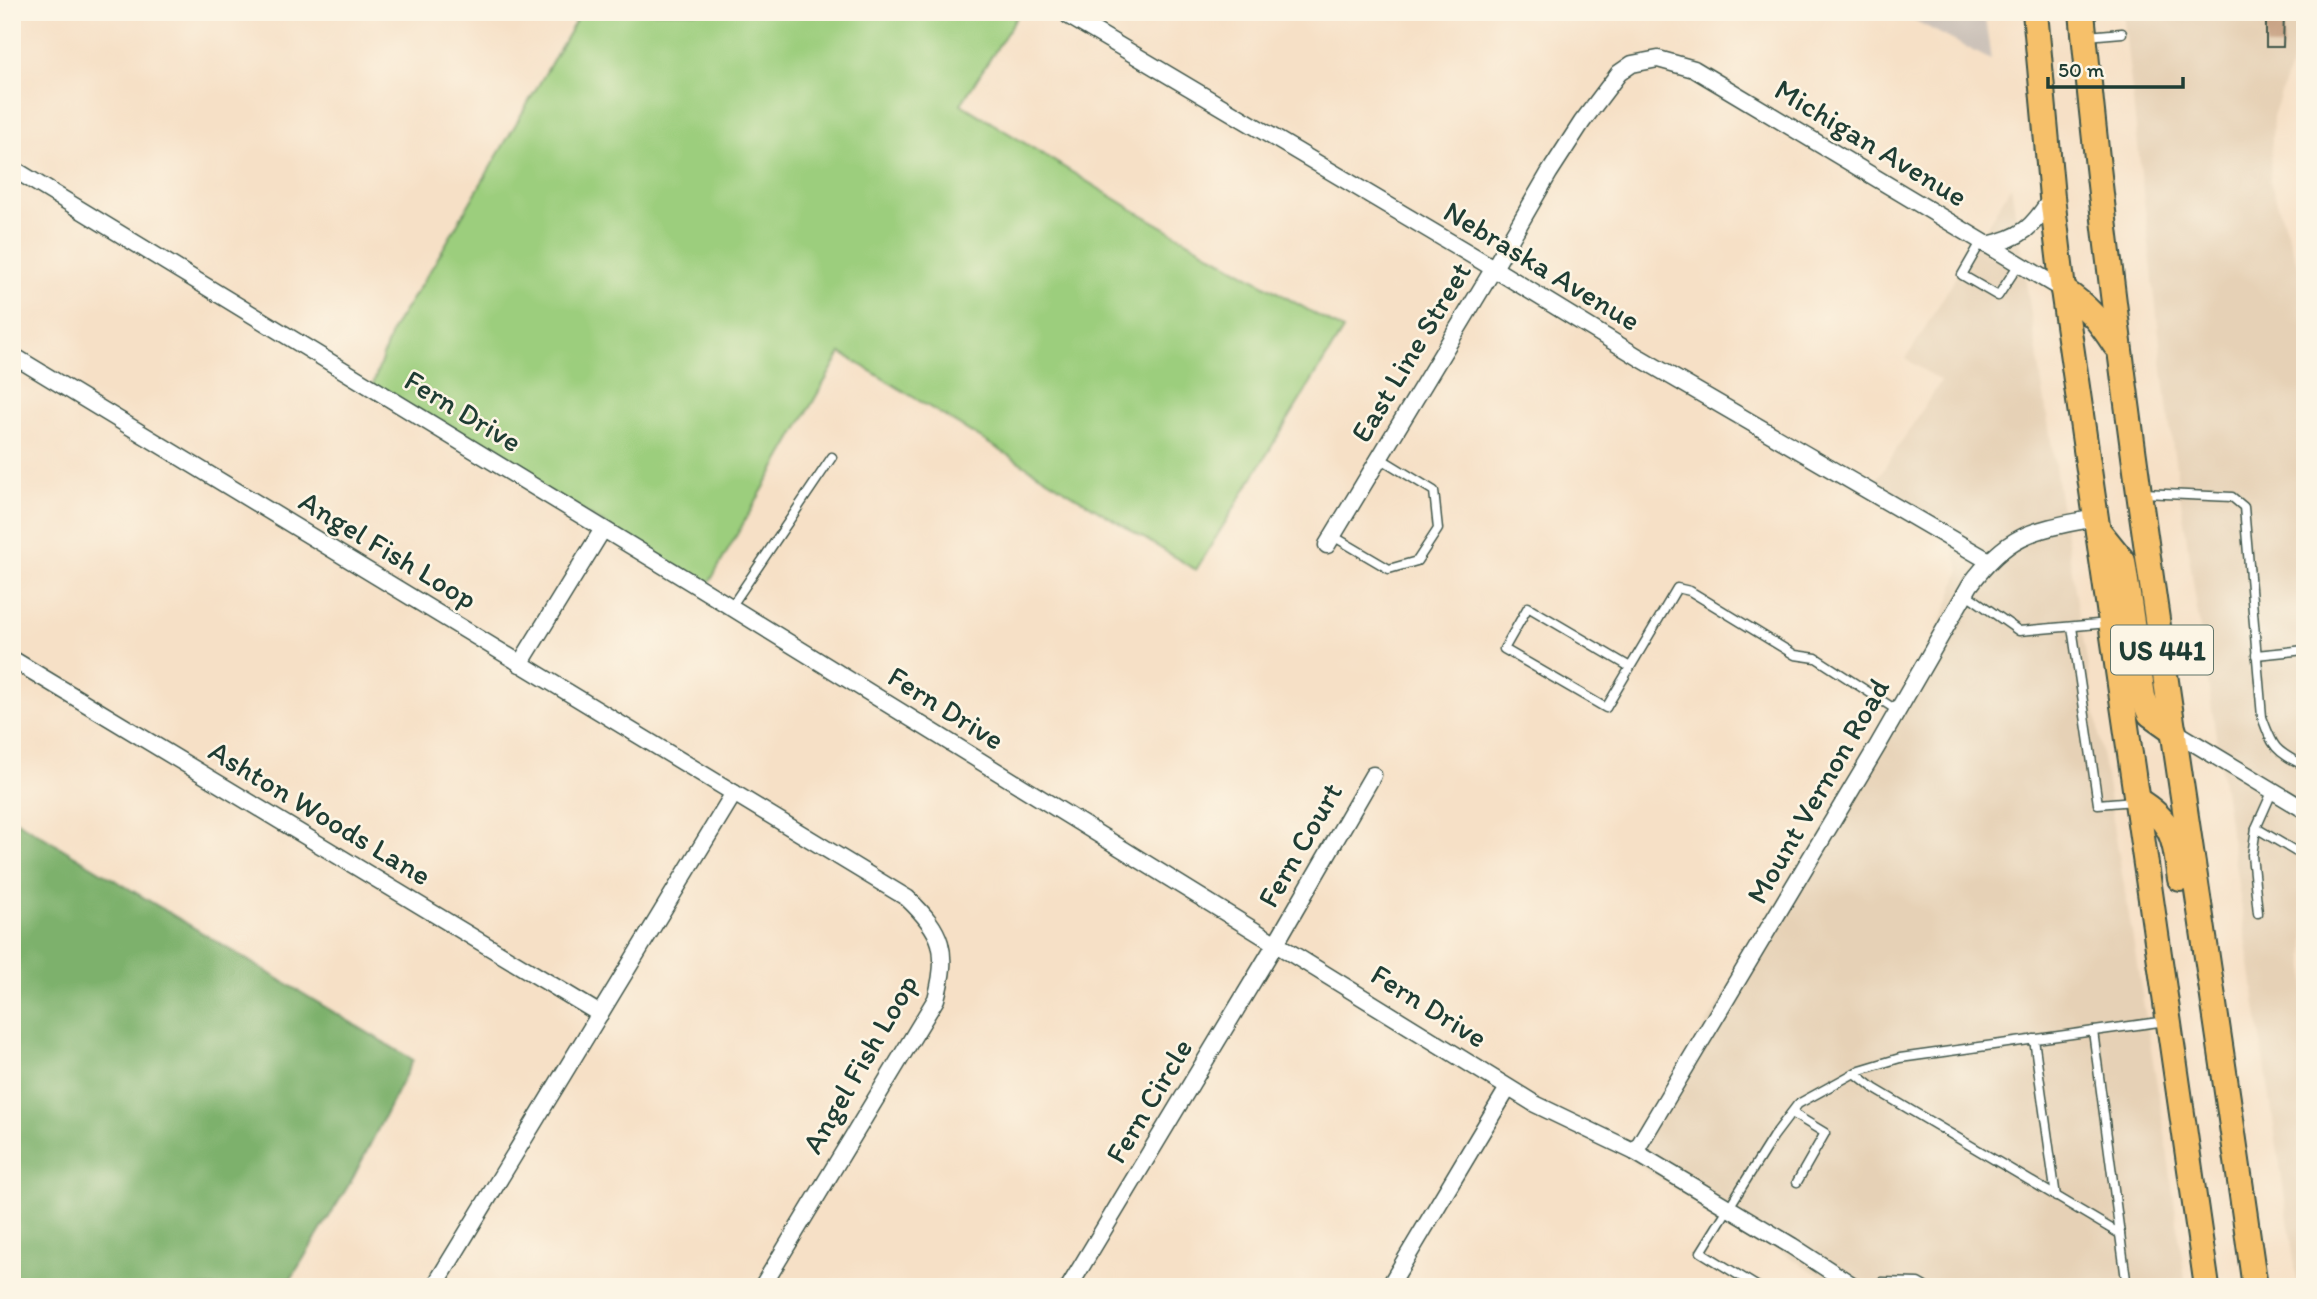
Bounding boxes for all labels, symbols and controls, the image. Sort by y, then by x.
scale bar [2048,46,2182,90]
text: 50 m [2058,57,2105,82]
street label: Michigan Avenue [1768,71,1974,215]
street label: Nebraska Avenue [1437,192,1647,339]
street label: East Line Street [1342,255,1479,449]
street label: Fern Drive [398,361,529,460]
street label: Angel Fish Loop [293,482,484,617]
road number: US 441 [2111,626,2213,674]
street label: Fern Drive [881,657,1011,758]
street label: Mount Vernon Road [1738,671,1897,910]
street label: Ashton Woods Lane [202,732,438,893]
street label: Fern Court [1249,776,1350,914]
street label: Fern Drive [1364,955,1494,1056]
street label: Angel Fish Loop [793,967,926,1160]
street label: Fern Circle [1097,1032,1200,1170]

